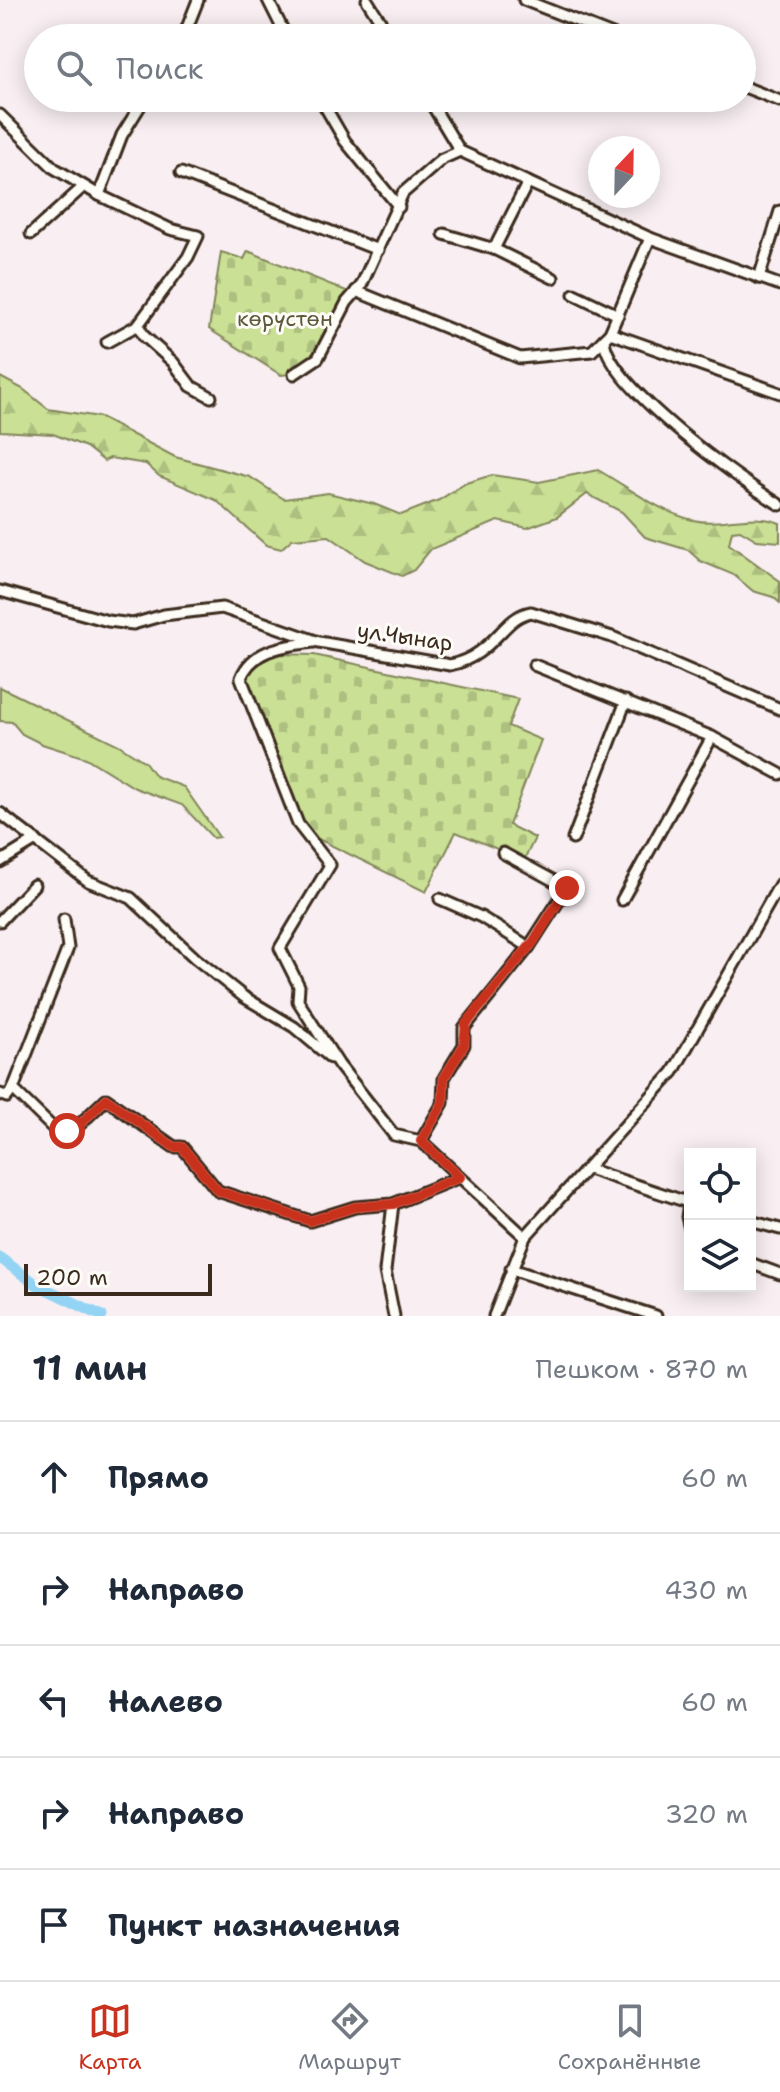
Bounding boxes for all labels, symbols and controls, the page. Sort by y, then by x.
search box [24,24,756,112]
icon: search [52,46,96,90]
text: Поиск [116,48,204,89]
north arrow [588,136,660,208]
park label: көрүстөн [237,304,333,333]
street label: ул.Чынар [355,615,455,658]
route end [549,870,585,906]
route start [49,1113,85,1149]
map controls [684,1148,756,1292]
button: locate [684,1148,756,1220]
button: layers [684,1220,756,1292]
scale bar [24,1260,212,1296]
text: 200 m [36,1263,108,1292]
text: 11 мин [32,1345,147,1391]
text: Пешком · 870 m [536,1351,748,1386]
icon: ahead [32,1455,76,1499]
text: Прямо [108,1457,209,1498]
text: 60 m [681,1460,748,1495]
icon: right [32,1567,76,1611]
text: Направо [108,1569,244,1610]
text: 430 m [664,1572,748,1607]
icon: left [32,1679,76,1723]
text: Налево [108,1681,223,1722]
text: 60 m [681,1684,748,1719]
icon: right [32,1791,76,1835]
text: Направо [108,1793,244,1834]
text: 320 m [665,1796,748,1831]
icon: arrive [32,1903,76,1947]
text: Пункт назначения [108,1905,400,1946]
tab: Карта [78,1999,141,2076]
tab: Маршрут [298,1999,401,2076]
tab: Сохранённые [558,1999,702,2076]

